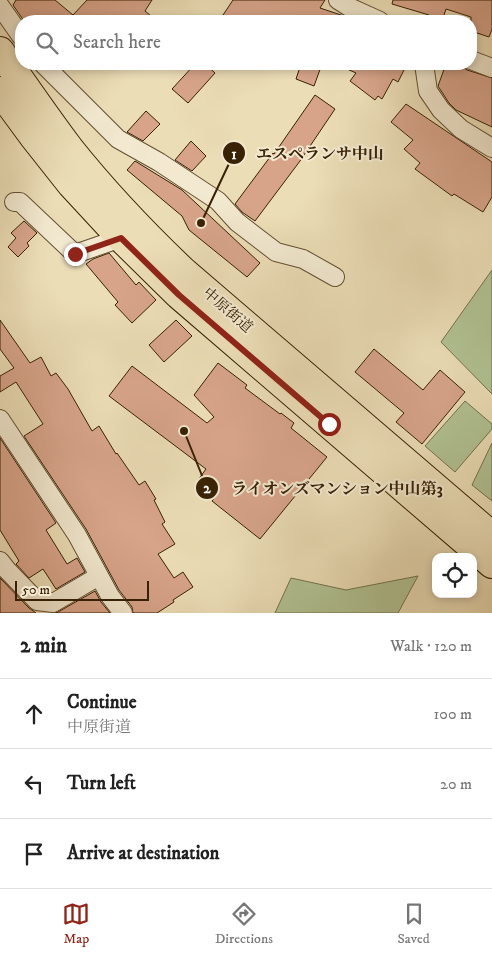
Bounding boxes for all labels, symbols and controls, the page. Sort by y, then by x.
search box [15,15,477,70]
icon: search [33,29,61,57]
text: Search here [73,31,161,54]
callout: エスペランサ中山 [221,138,394,169]
text: エスペランサ中山 [256,144,384,164]
text: 1 [231,145,237,164]
route end [64,243,87,266]
street label: 中原街道 [199,284,257,337]
route start [318,413,341,436]
callout: ライオンズマンション中山第3 [195,473,454,504]
text: 2 [203,479,211,498]
text: ライオンズマンション中山第3 [231,479,443,499]
map controls [432,553,477,598]
button: locate [432,553,477,598]
scale bar [15,578,149,601]
text: 50 m [22,581,50,599]
text: 2 min [20,633,67,659]
text: Walk · 120 m [390,636,472,656]
text: Continue [67,691,137,714]
icon: ahead [20,700,48,728]
text: 100 m [434,704,472,724]
text: 中原街道 [67,717,131,737]
icon: left [20,770,48,798]
text: Turn left [67,772,136,795]
text: 20 m [440,774,472,794]
icon: arrive [20,840,48,868]
text: Arrive at destination [67,842,219,865]
tab: Map [62,900,90,948]
tab: Directions [215,900,273,948]
tab: Saved [398,900,430,948]

